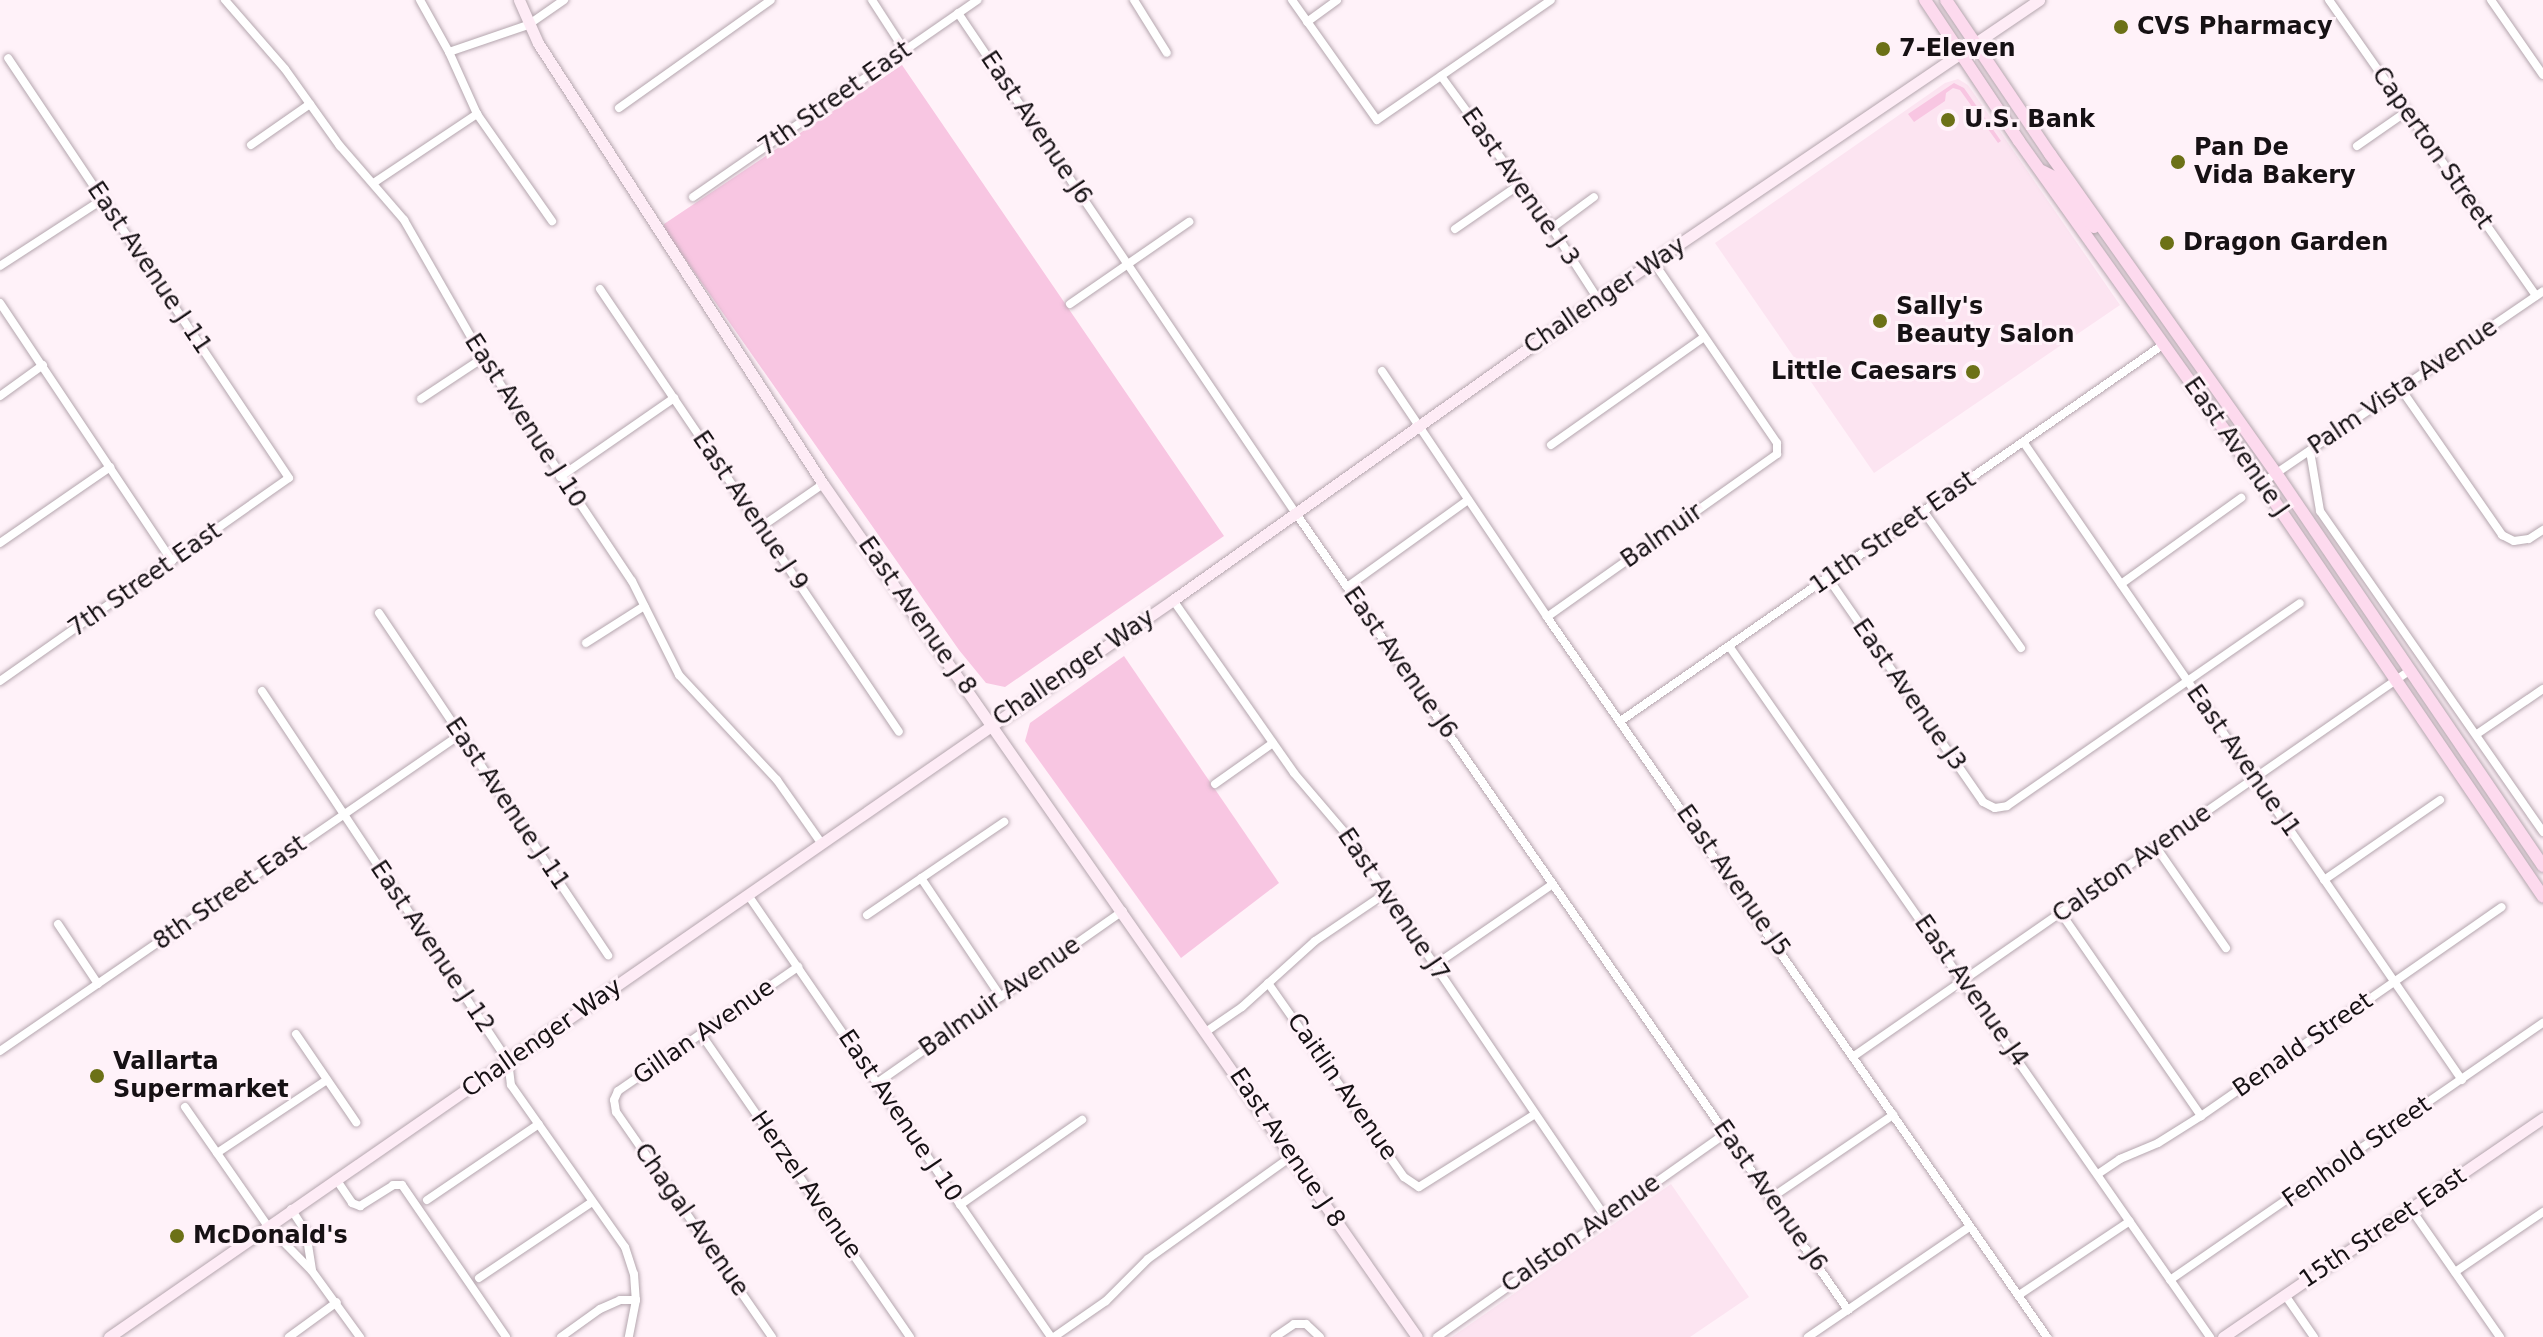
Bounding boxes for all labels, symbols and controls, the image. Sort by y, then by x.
place label: CVS Pharmacy [2137,13,2333,41]
marker: CVS Pharmacy [2112,18,2130,36]
place label: 7-Eleven [1899,35,2016,63]
street label: 7th Street East [753,36,917,162]
marker: 7-Eleven [1874,40,1892,58]
street label: East Avenue J6 [974,46,1098,210]
street label: Caperton Street [2365,61,2499,235]
street label: East Avenue J 3 [1455,102,1585,272]
place label: U.S. Bank [1964,106,2095,134]
marker: U.S. Bank [1939,111,1957,129]
place label: Pan De Vida Bakery [2194,134,2356,190]
marker: Pan De Vida Bakery [2169,153,2187,171]
street label: East Avenue J 11 [81,176,217,360]
place label: Dragon Garden [2183,229,2388,257]
street label: Challenger Way [1519,231,1691,361]
marker: Dragon Garden [2158,234,2176,252]
place label: Sally's Beauty Salon [1896,293,2075,349]
marker: Sally's Beauty Salon [1871,312,1889,330]
street label: Palm Vista Avenue [2303,313,2503,461]
street label: East Avenue J 10 [458,329,592,513]
place label: Little Caesars [1771,358,1957,386]
marker: Little Caesars [1964,363,1982,381]
street label: East Avenue J [2177,372,2295,522]
street label: East Avenue J 9 [686,426,814,596]
street label: 11th Street East [1805,465,1981,601]
street label: Balmuir [1616,498,1708,574]
street label: 7th Street East [63,517,227,643]
street label: East Avenue J 8 [852,531,982,701]
street label: East Avenue J6 [1337,582,1463,744]
street label: Challenger Way [988,603,1160,733]
street label: East Avenue J3 [1846,614,1972,776]
street label: East Avenue J1 [2180,680,2306,842]
street label: East Avenue J 11 [439,712,575,896]
street label: Calston Avenue [2047,799,2217,929]
street label: East Avenue J5 [1670,800,1796,962]
street label: East Avenue J7 [1331,823,1455,987]
street label: 8th Street East [148,830,312,956]
street label: East Avenue J 12 [364,855,500,1039]
street label: East Avenue J4 [1908,910,2034,1072]
street label: Balmuir Avenue [914,931,1086,1063]
street label: Challenger Way [456,972,628,1104]
street label: Gillan Avenue [628,973,780,1091]
street label: Benald Street [2228,986,2378,1104]
street label: Caitlin Avenue [1281,1008,1403,1166]
street label: East Avenue J 10 [832,1024,968,1208]
place label: Vallarta Supermarket [113,1048,289,1104]
street label: East Avenue J 8 [1223,1063,1351,1233]
marker: Vallarta Supermarket [88,1067,106,1085]
street label: Fenhold Street [2277,1090,2437,1214]
street label: Herzel Avenue [744,1106,868,1264]
street label: East Avenue J6 [1707,1115,1833,1277]
street label: Chagal Avenue [628,1138,754,1302]
street label: 15th Street East [2294,1162,2472,1294]
street label: Calston Avenue [1496,1169,1666,1299]
place label: McDonald's [193,1222,348,1250]
marker: McDonald's [168,1227,186,1245]

